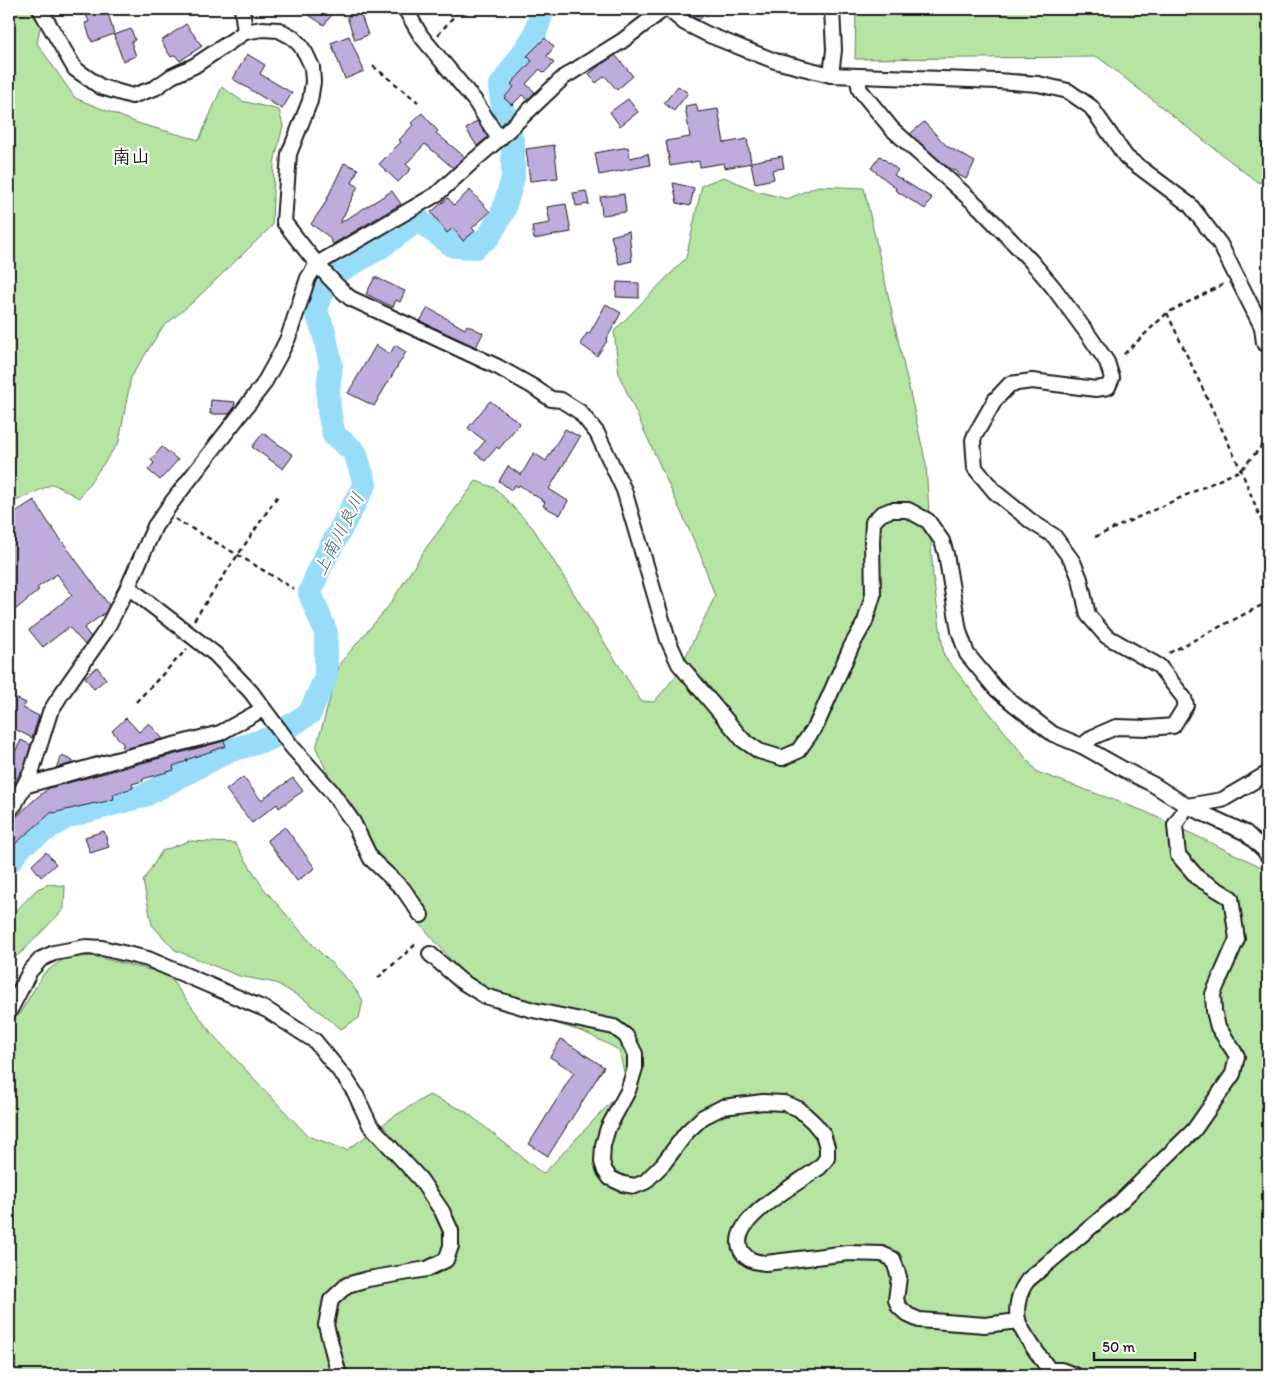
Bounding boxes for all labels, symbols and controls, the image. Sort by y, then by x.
district label: 南山 [112,145,150,168]
water label: 上南川良川 [309,489,369,579]
scale bar [1094,1329,1196,1361]
text: 50 m [1102,1338,1135,1356]

